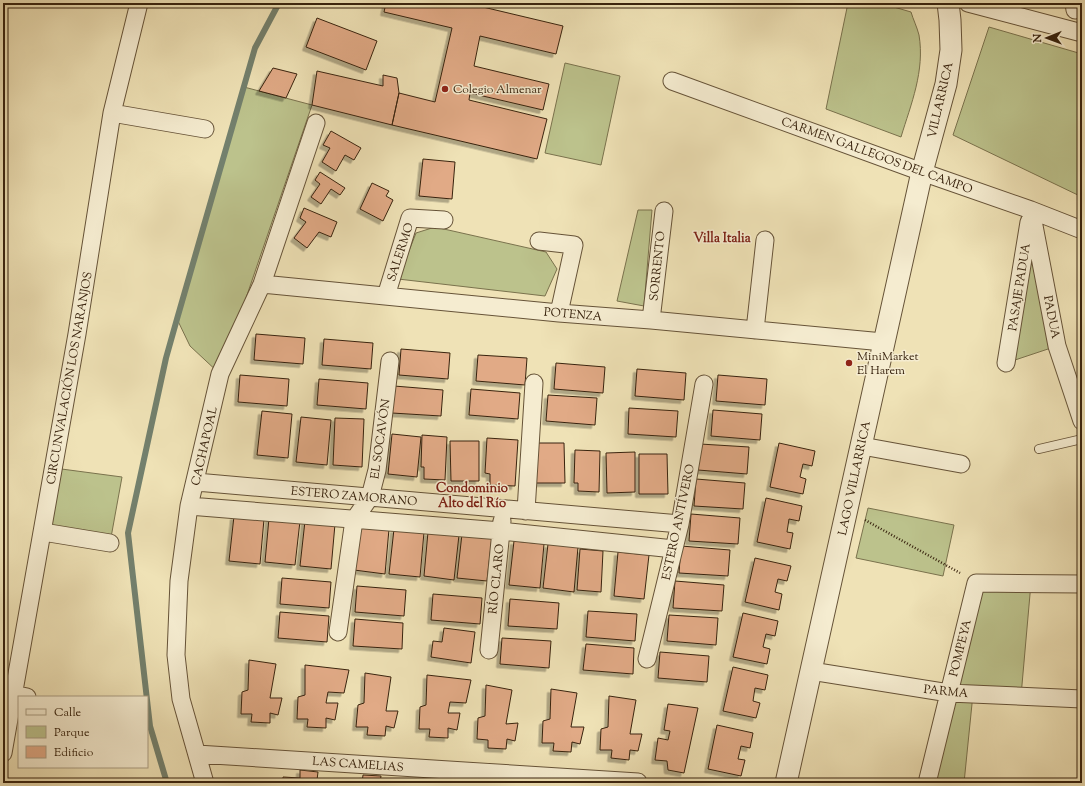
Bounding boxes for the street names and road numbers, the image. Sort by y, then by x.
street label: VILLARRICA [923,60,959,140]
street label: CARMEN GALLEGOS DEL CAMPO [778,113,975,199]
street label: SALERMO [383,221,419,284]
street label: SORRENTO [645,230,671,302]
street label: PASAJE PADUA [1004,242,1036,332]
street label: CIRCUNVALACIÓN LOS NARANJOS [42,270,98,486]
street label: PADUA [1038,294,1064,341]
street label: POTENZA [543,303,603,327]
street label: EL SOCAVÓN [366,398,396,480]
street label: CACHAPOAL [187,405,223,488]
street label: LAGO VILLARRICA [834,419,876,537]
street label: ESTERO ANTÍVERO [658,462,700,582]
street label: ESTERO ZAMORANO [290,483,418,511]
street label: RÍO CLARO [484,543,510,615]
street label: POMPEYA [945,617,977,679]
street label: PARMA [923,681,969,703]
street label: LAS CAMELIAS [312,753,404,777]

